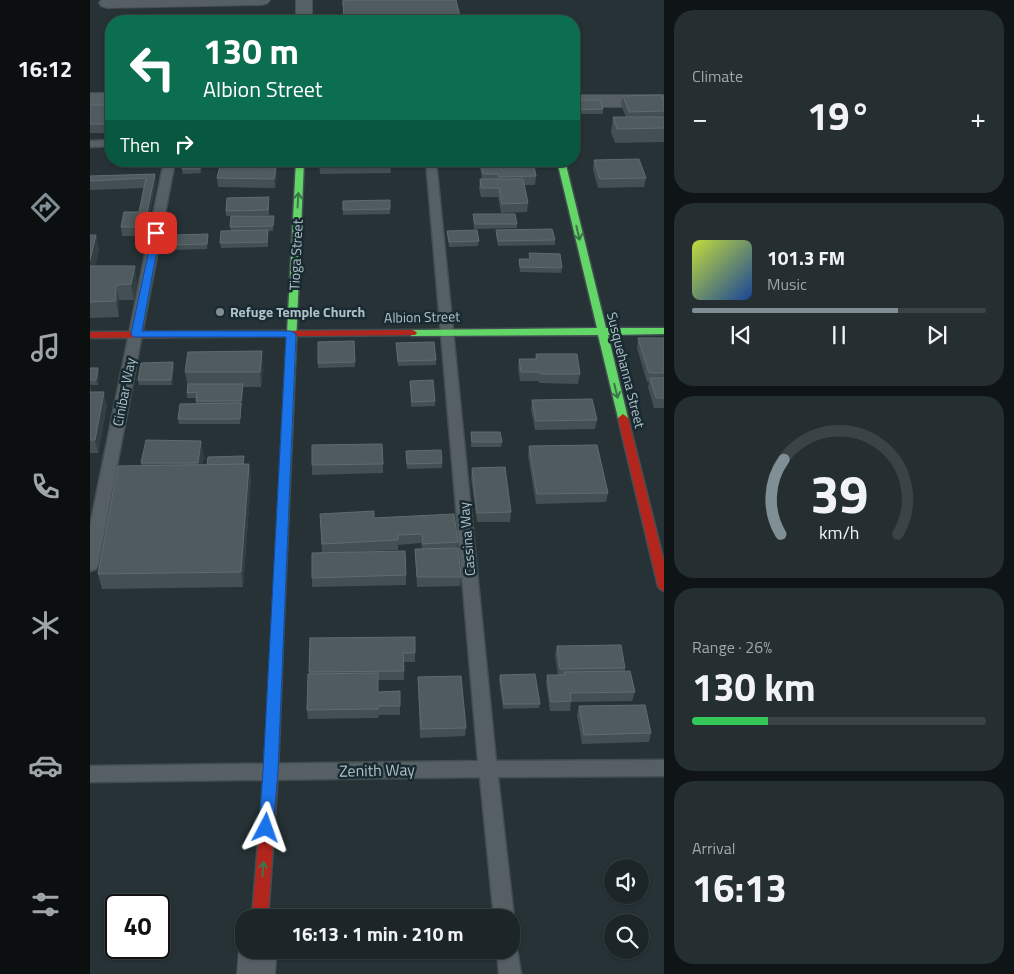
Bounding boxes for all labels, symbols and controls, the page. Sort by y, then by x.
text: 130 m [203,24,299,78]
icon: left [120,35,185,100]
text: 16:12 [18,52,72,86]
text: Climate [692,64,743,88]
text: Albion Street [203,72,323,106]
text: 19° [807,87,871,145]
text: − [692,96,708,139]
text: + [970,96,986,139]
text: Then [120,130,160,159]
icon: right [170,130,198,158]
icon: directions [28,190,63,225]
one-way arrow [294,192,303,208]
pin [135,212,177,254]
icon: arrive [142,219,170,247]
street label: Tioga Street [283,219,308,291]
one-way arrow [574,224,583,240]
text: 101.3 FM [767,243,845,272]
text: Music [767,272,807,296]
place label: Refuge Temple Church [230,301,365,322]
street label: Albion Street [384,305,460,328]
marker: Refuge Temple Church [214,306,226,318]
street label: Susquehanna Street [602,310,651,430]
icon: previous [727,321,755,349]
icon: pause [825,321,853,349]
icon: next [923,321,951,349]
icon: music [28,330,63,365]
street label: Cinibar Way [107,356,140,428]
one-way arrow [612,382,621,398]
text: 39 [810,454,868,533]
icon: phone [28,469,63,504]
street label: Cassina Way [453,501,480,577]
text: km/h [819,519,859,546]
icon: climate [28,608,63,643]
text: Range · 26% [692,635,772,659]
text: 130 km [692,658,816,716]
icon: car [28,748,63,783]
street label: Zenith Way [339,757,415,783]
position arrow [239,801,291,853]
text: Arrival [692,836,735,860]
map controls [604,859,649,959]
button: sound [604,859,649,904]
text: 16:13 [692,859,787,917]
one-way arrow [259,861,268,877]
icon: filters [28,887,63,922]
speed limit sign: 40 [105,894,170,959]
button: search [604,914,649,959]
text: 16:13 · 1 min · 210 m [291,919,464,948]

